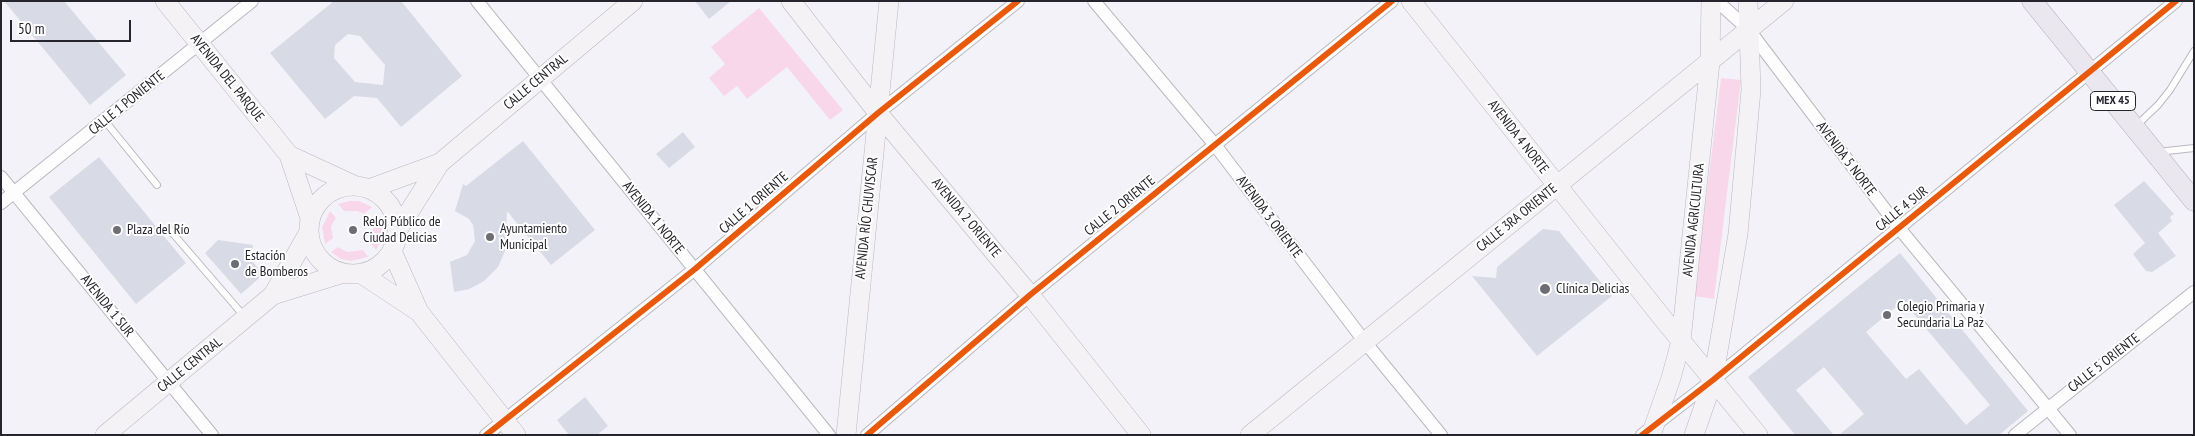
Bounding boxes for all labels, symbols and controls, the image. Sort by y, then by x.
scale bar [12,10,134,42]
text: 50 m [18,19,44,38]
street label: AVENIDA DEL PARQUE [187,31,267,125]
street label: CALLE CENTRAL [501,50,571,114]
street label: CALLE 1 PONIENTE [86,67,168,139]
road number: MEX 45 [2090,92,2136,110]
street label: AVENIDA 4 NORTE [1484,97,1552,177]
street label: AVENIDA 5 NORTE [1813,118,1879,200]
street label: AVENIDA RÍO CHUVISCAR [852,156,882,280]
street label: AVENIDA AGRICULTURA [1680,162,1708,278]
street label: CALLE 1 ORIENTE [716,168,792,238]
street label: CALLE 2 ORIENTE [1081,172,1159,240]
street label: AVENIDA 3 ORIENTE [1233,173,1305,261]
street label: AVENIDA 2 ORIENTE [928,175,1004,261]
street label: AVENIDA 1 NORTE [619,178,687,258]
street label: CALLE 3RA ORIENTE [1473,180,1561,256]
street label: CALLE 4 SUR [1872,183,1932,235]
place label: Reloj Público de Ciudad Delicias [363,214,441,246]
place label: Ayuntamiento Municipal [500,221,567,253]
place label: Plaza del Río [127,222,190,238]
marker: Plaza del Río [111,224,123,236]
marker: Reloj Público de Ciudad Delicias [347,224,359,236]
marker: Ayuntamiento Municipal [484,231,496,243]
place label: Estación de Bomberos [245,248,308,280]
marker: Estación de Bomberos [229,258,241,270]
street label: AVENIDA 1 SUR [77,271,137,341]
place label: Clínica Delicias [1556,281,1629,297]
marker: Clínica Delicias [1538,282,1552,296]
place label: Colegio Primaria y Secundaria La Paz [1897,299,1984,332]
marker: Colegio Primaria y Secundaria La Paz [1881,309,1893,321]
street label: CALLE 5 ORIENTE [2065,330,2143,396]
street label: CALLE CENTRAL [154,334,226,396]

